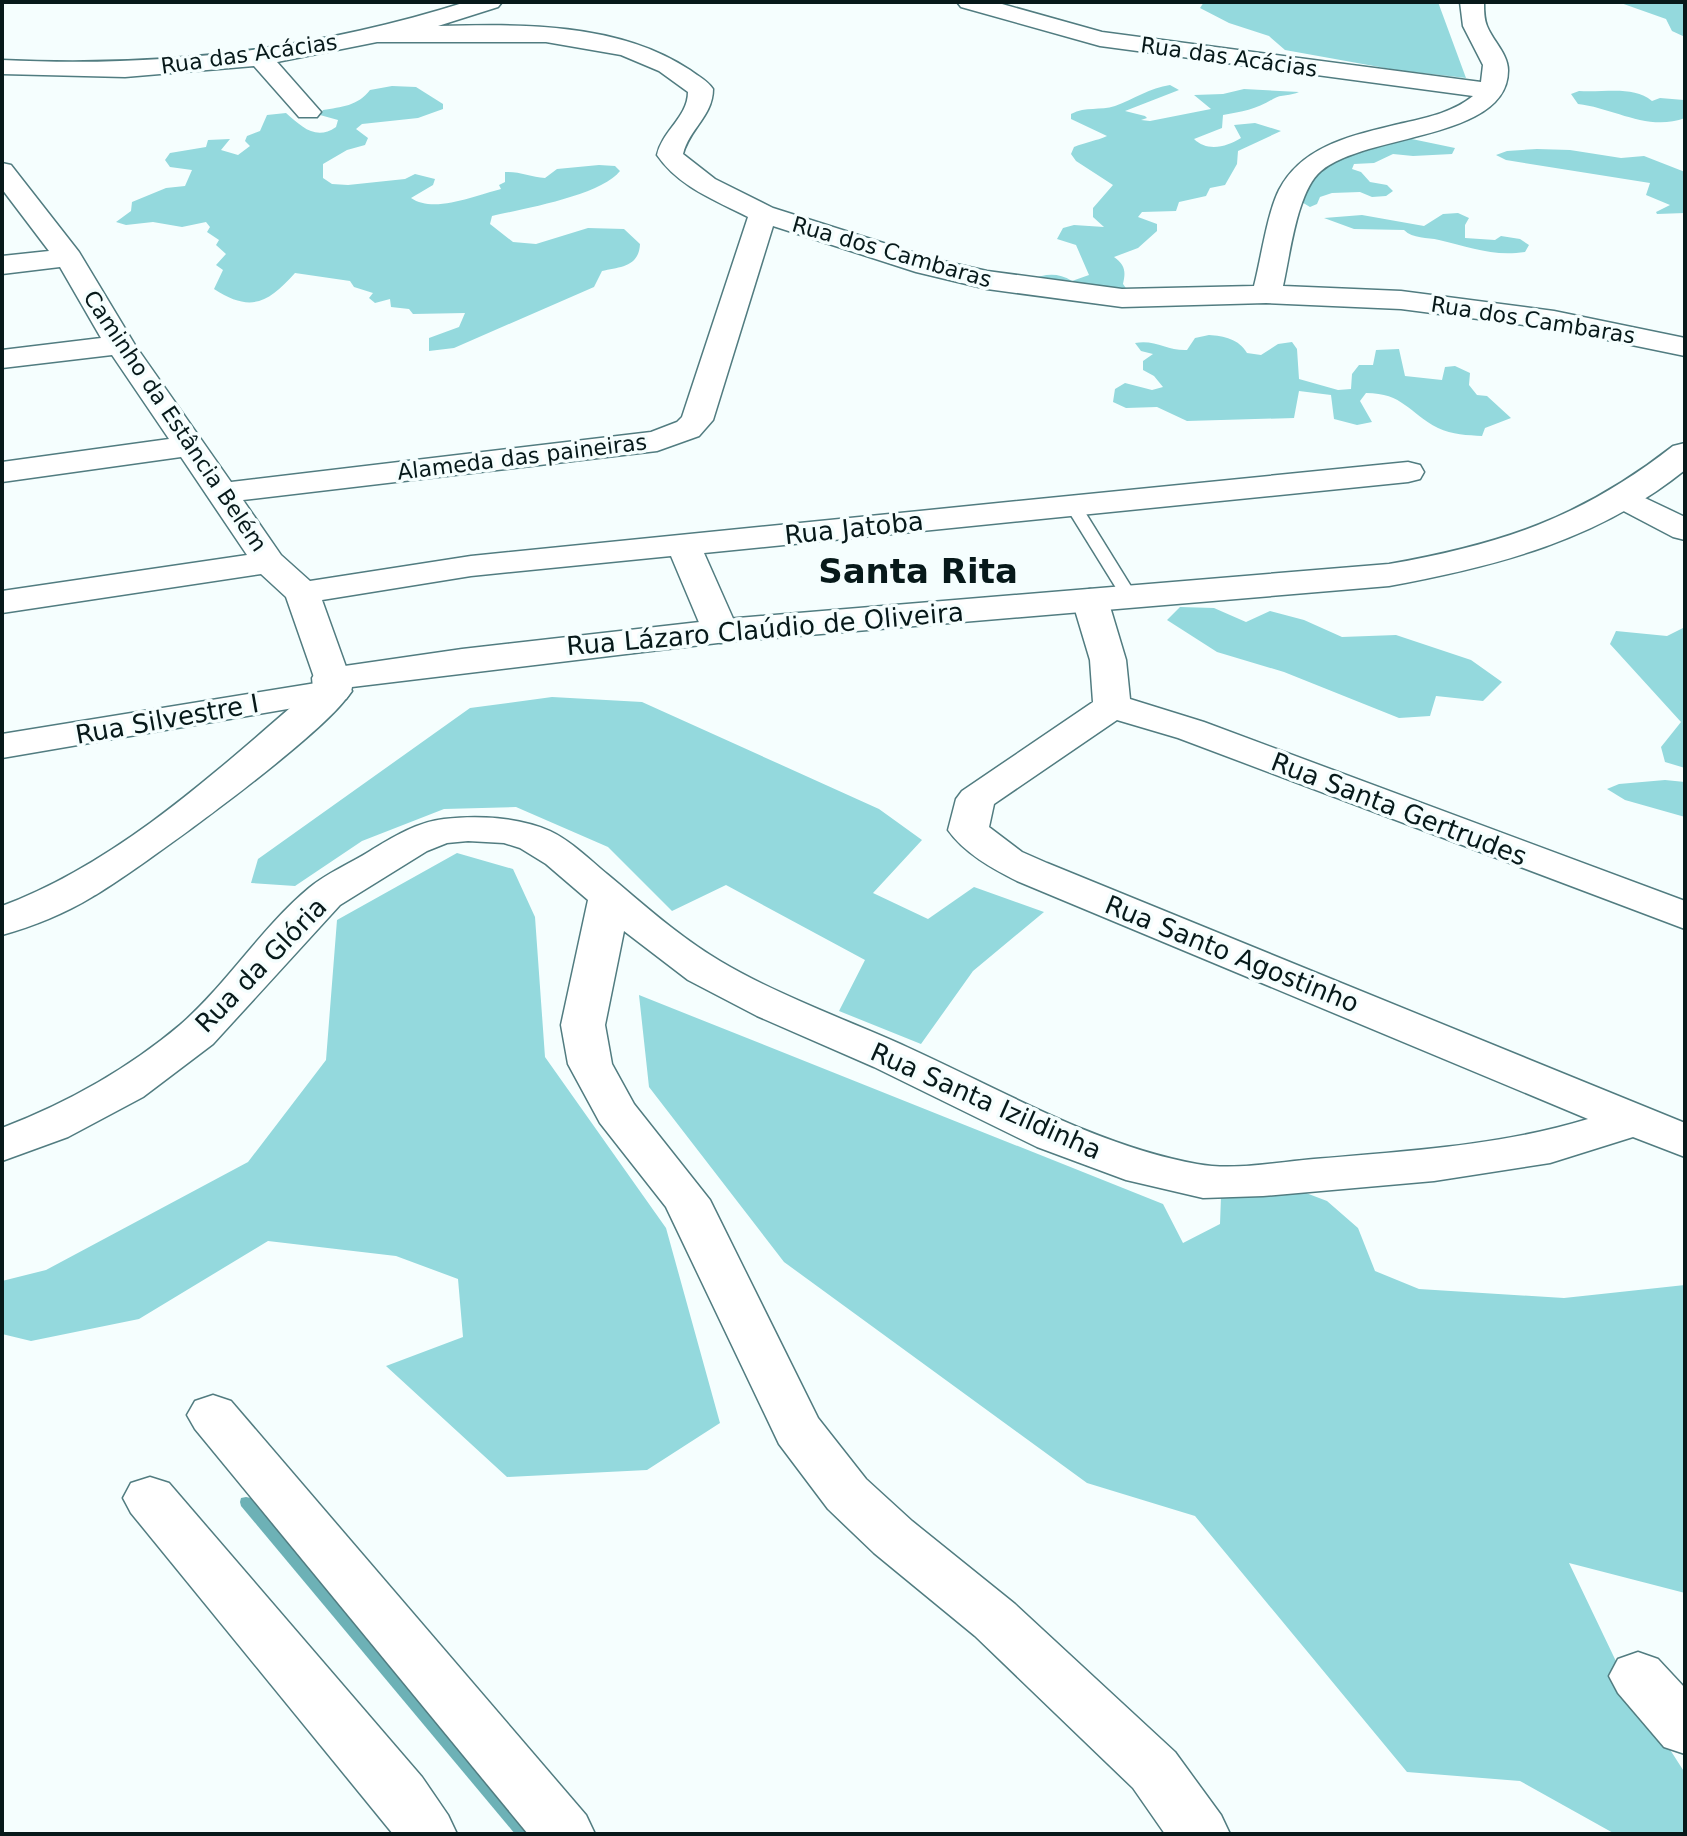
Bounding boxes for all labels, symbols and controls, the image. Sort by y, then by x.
street label: Rua das Acácias [159,29,339,79]
street label: Rua das Acácias [1139,32,1319,82]
street label: Rua dos Cambaras [789,212,995,292]
street label: Caminho da Estância Belém [78,286,272,556]
street label: Rua dos Cambaras [1429,292,1637,348]
street label: Alameda das paineiras [396,429,648,485]
street label: Rua Jatoba [783,506,925,550]
district label: Santa Rita [818,551,1018,591]
street label: Rua Lázaro Claúdio de Oliveira [565,597,965,661]
street label: Rua Silvestre I [73,688,261,750]
street label: Rua Santa Gertrudes [1267,746,1531,872]
street label: Rua Santo Agostinho [1101,889,1363,1019]
street label: Rua da Glória [189,891,333,1039]
street label: Rua Santa Izildinha [866,1037,1106,1165]

